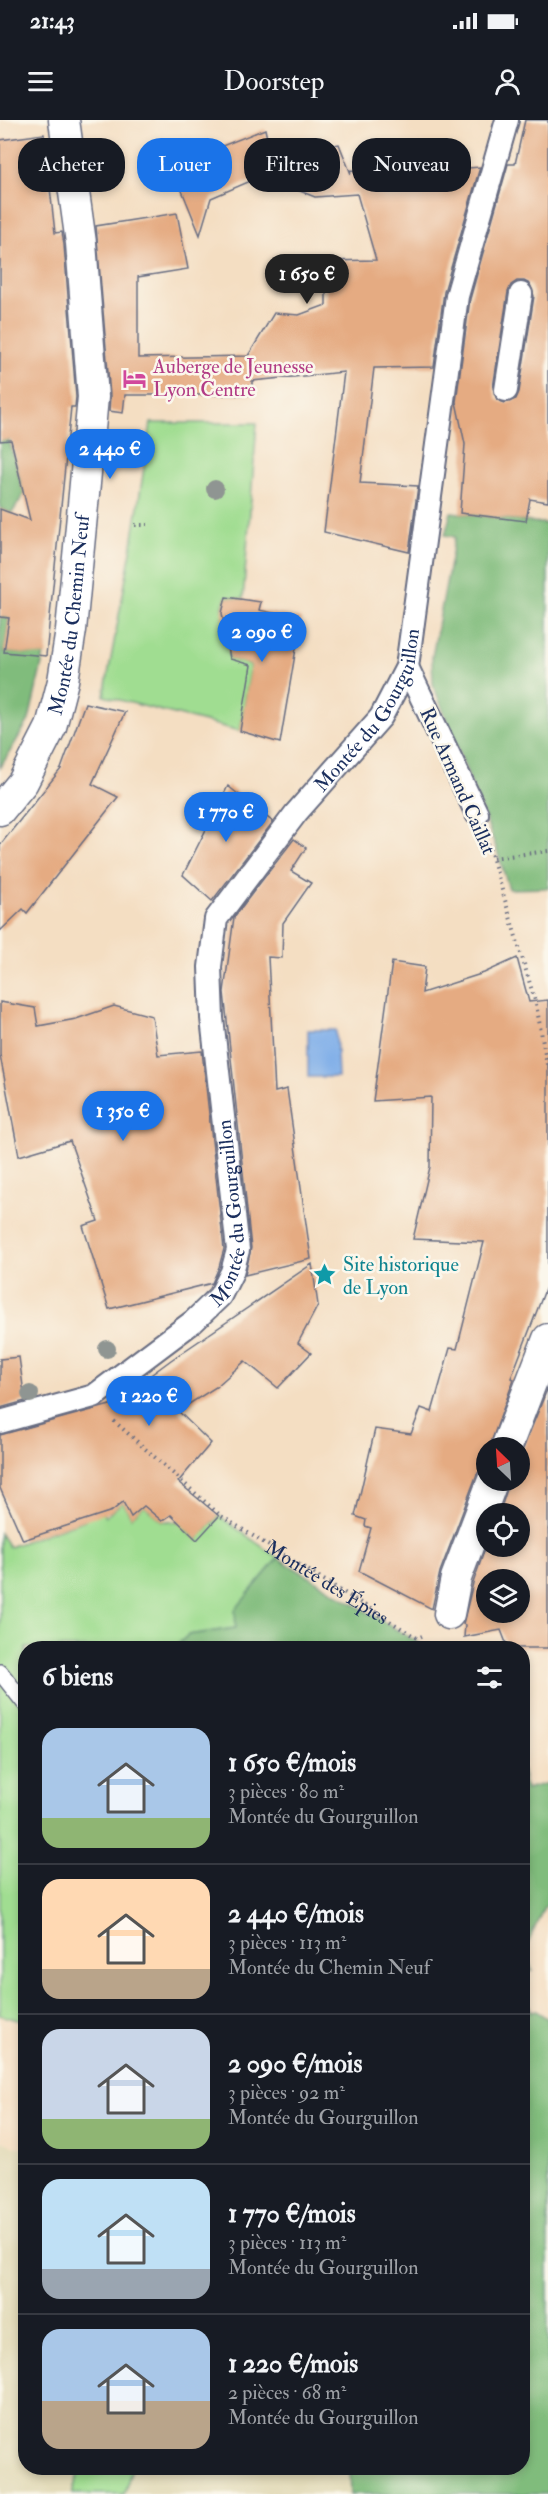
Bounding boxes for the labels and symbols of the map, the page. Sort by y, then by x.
pin: 1 650 € [252,254,362,305]
place label: Auberge de Jeunesse Lyon Centre [152,354,313,402]
hotel icon: Auberge de Jeunesse Lyon Centre [122,365,148,391]
pin: 2 440 € [55,429,165,480]
street label: Montée du Chemin Neuf [42,510,95,718]
pin: 2 090 € [207,612,317,663]
street label: Montée du Gourguillon [308,627,425,797]
street label: Rue Armand Caillat [414,704,502,859]
pin: 1 770 € [171,792,281,843]
pin: 1 350 € [68,1091,178,1142]
street label: Montée du Gourguillon [204,1118,251,1312]
place label: Site historique de Lyon [343,1252,459,1300]
place icon: Site historique de Lyon [312,1262,338,1288]
pin: 1 220 € [94,1376,204,1427]
north arrow [476,1437,530,1491]
street label: Montée des Épies [261,1534,393,1630]

